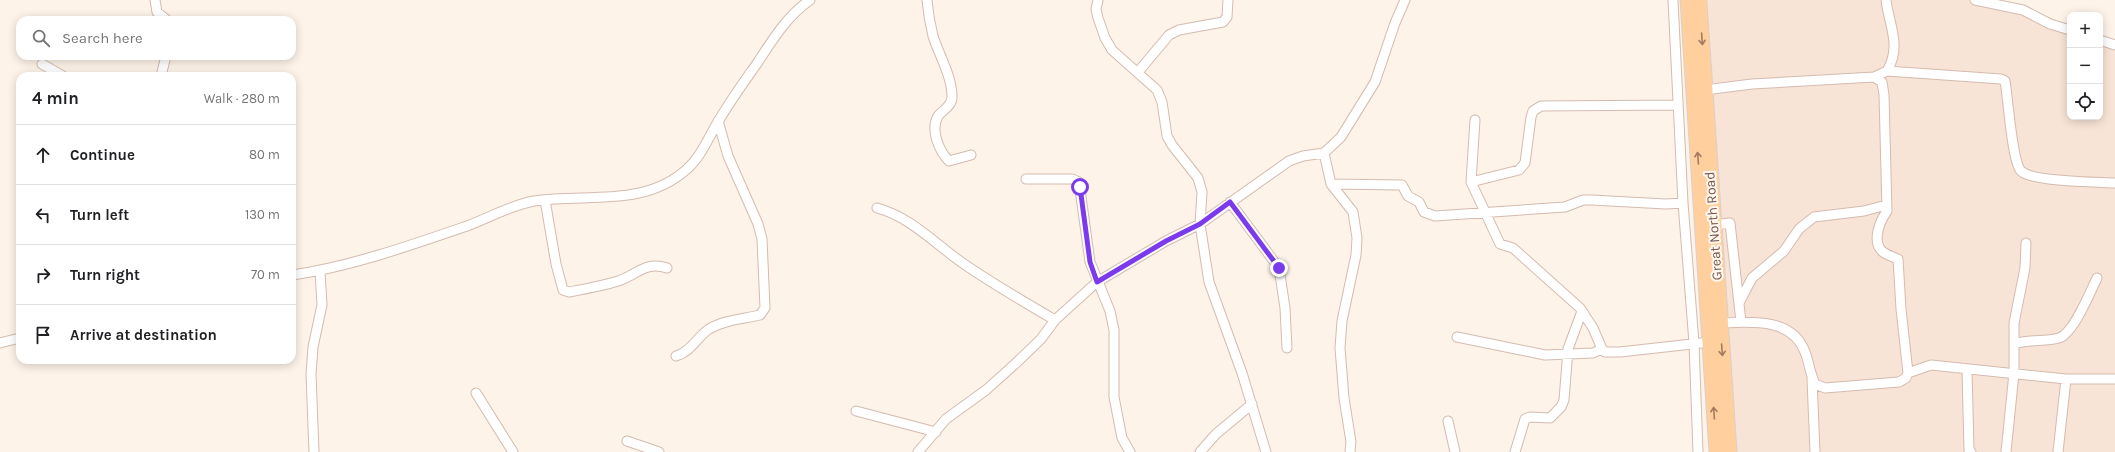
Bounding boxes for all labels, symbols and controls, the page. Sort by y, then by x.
map controls [2067,12,2103,120]
button: + [2067,12,2103,48]
search box [16,16,296,60]
icon: search [30,27,52,49]
text: Search here [62,29,143,47]
one-way arrow [1698,32,1705,45]
button: − [2067,48,2103,84]
button: locate [2067,84,2103,120]
text: 4 min [32,88,79,108]
text: Walk · 280 m [204,91,280,106]
icon: ahead [32,144,54,166]
text: Continue [70,146,135,164]
text: 80 m [249,147,280,162]
one-way arrow [1694,152,1702,165]
street label: Great North Road [1701,171,1726,281]
route start [1071,178,1089,196]
icon: left [32,204,54,226]
text: Turn left [70,206,129,224]
text: 130 m [245,207,280,222]
route end [1270,259,1288,277]
icon: right [32,264,54,286]
text: Turn right [70,266,140,284]
text: 70 m [251,267,280,282]
icon: arrive [32,324,54,346]
text: Arrive at destination [70,326,217,344]
one-way arrow [1719,343,1726,356]
one-way arrow [1711,407,1718,420]

